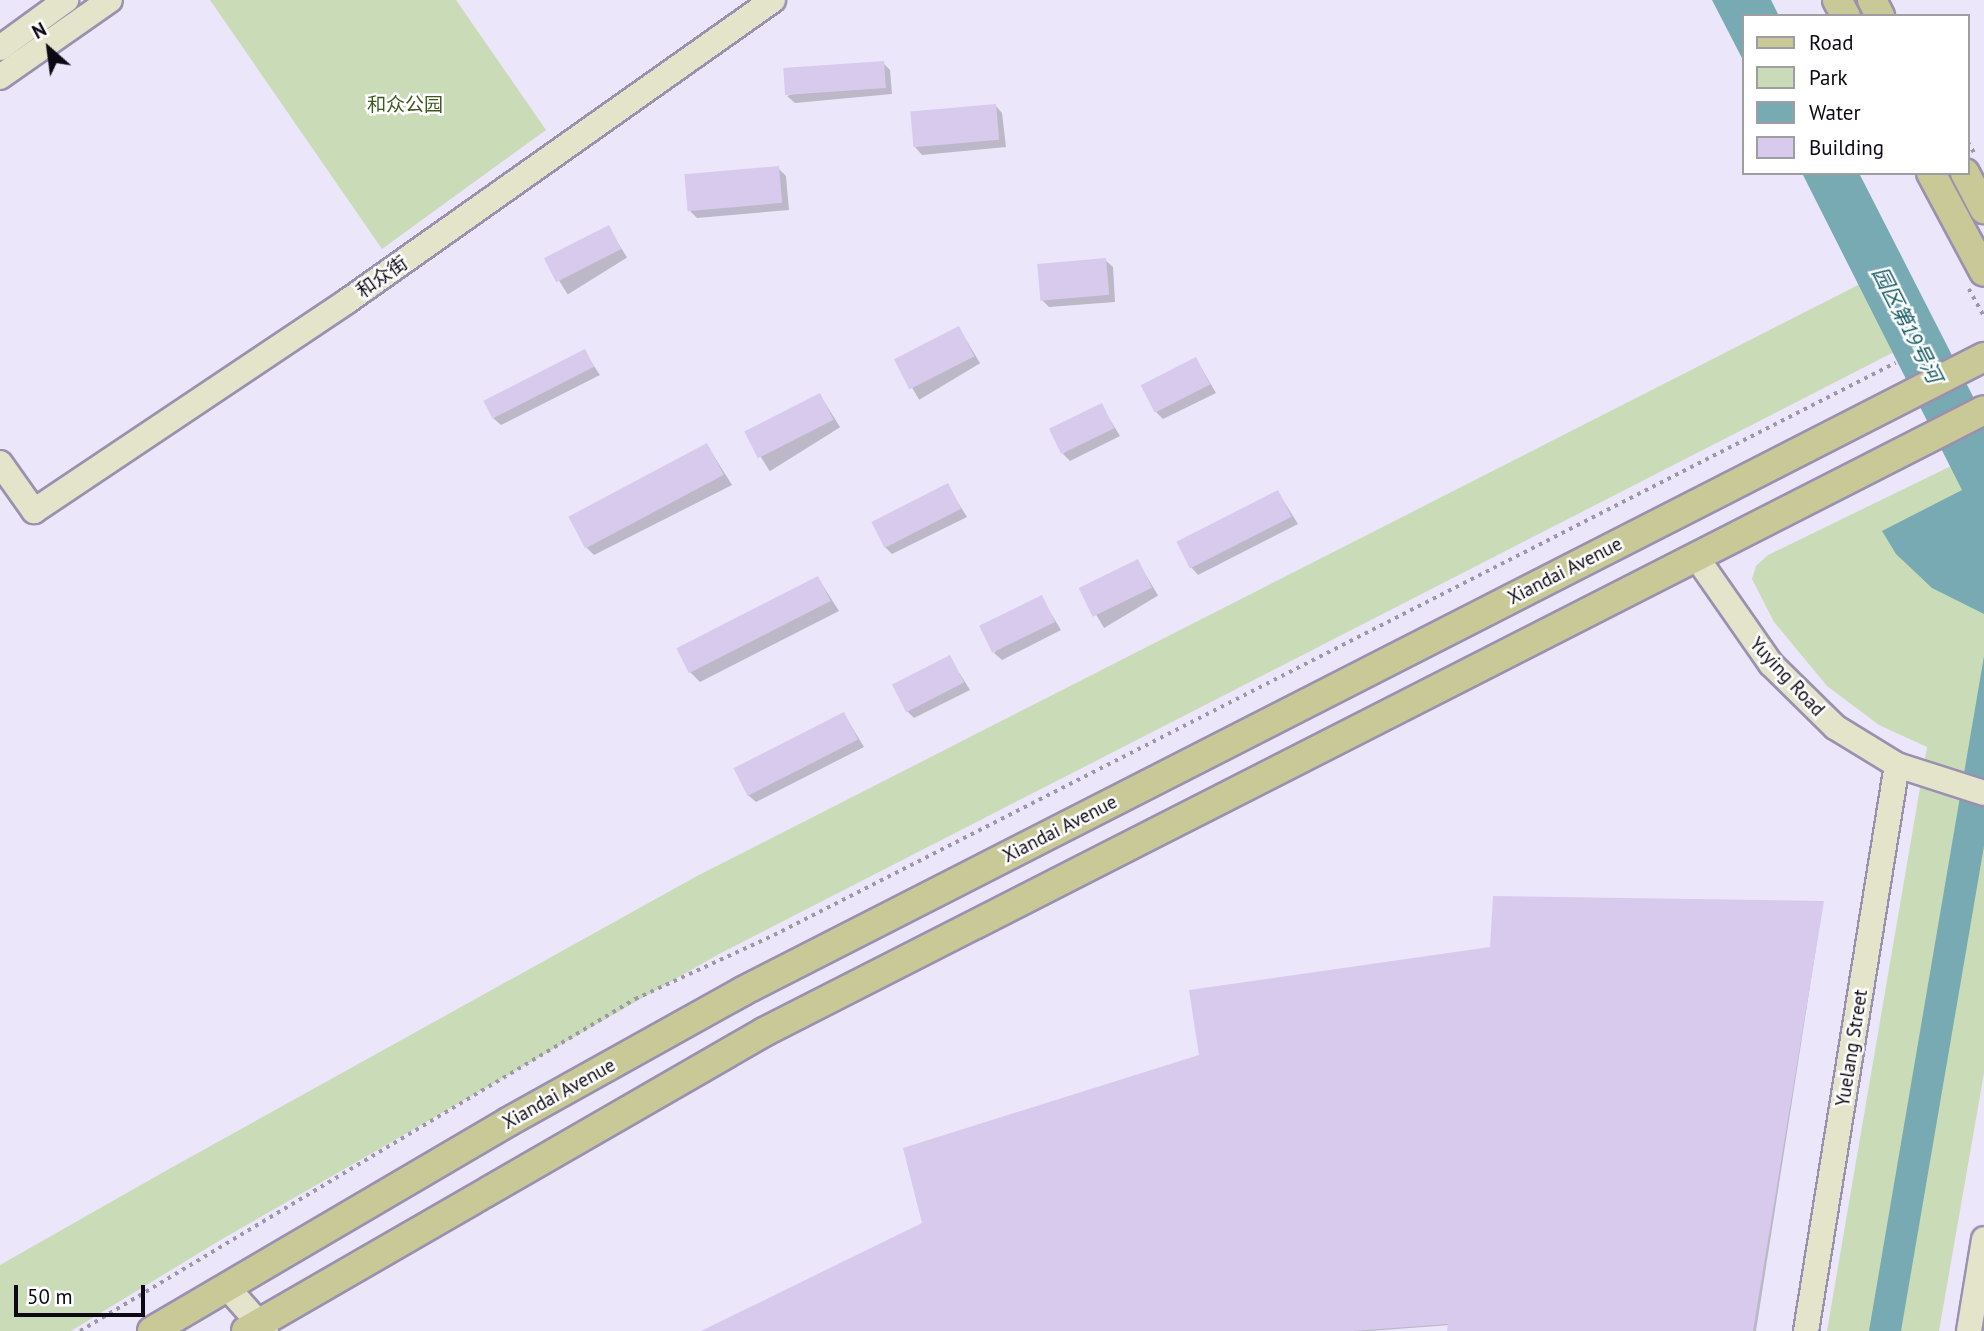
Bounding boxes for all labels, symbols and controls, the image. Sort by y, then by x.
north arrow [14,14,84,84]
legend [1742,14,1970,175]
text: N [28,17,50,44]
text: Road [1809,29,1853,56]
text: Park [1809,64,1848,91]
park label: 和众公园 [367,94,443,116]
text: Water [1809,99,1861,126]
text: Building [1809,134,1884,161]
street label: 和众街 [352,251,412,303]
water label: 园区第19号河 [1867,263,1947,387]
street label: Xiandai Avenue [1504,532,1626,610]
street label: Yuying Road [1745,633,1829,721]
street label: Xiandai Avenue [999,790,1121,868]
street label: Yuelang Street [1831,988,1873,1108]
street label: Xiandai Avenue [498,1054,620,1134]
scale bar [18,1272,149,1316]
text: 50 m [27,1283,73,1310]

